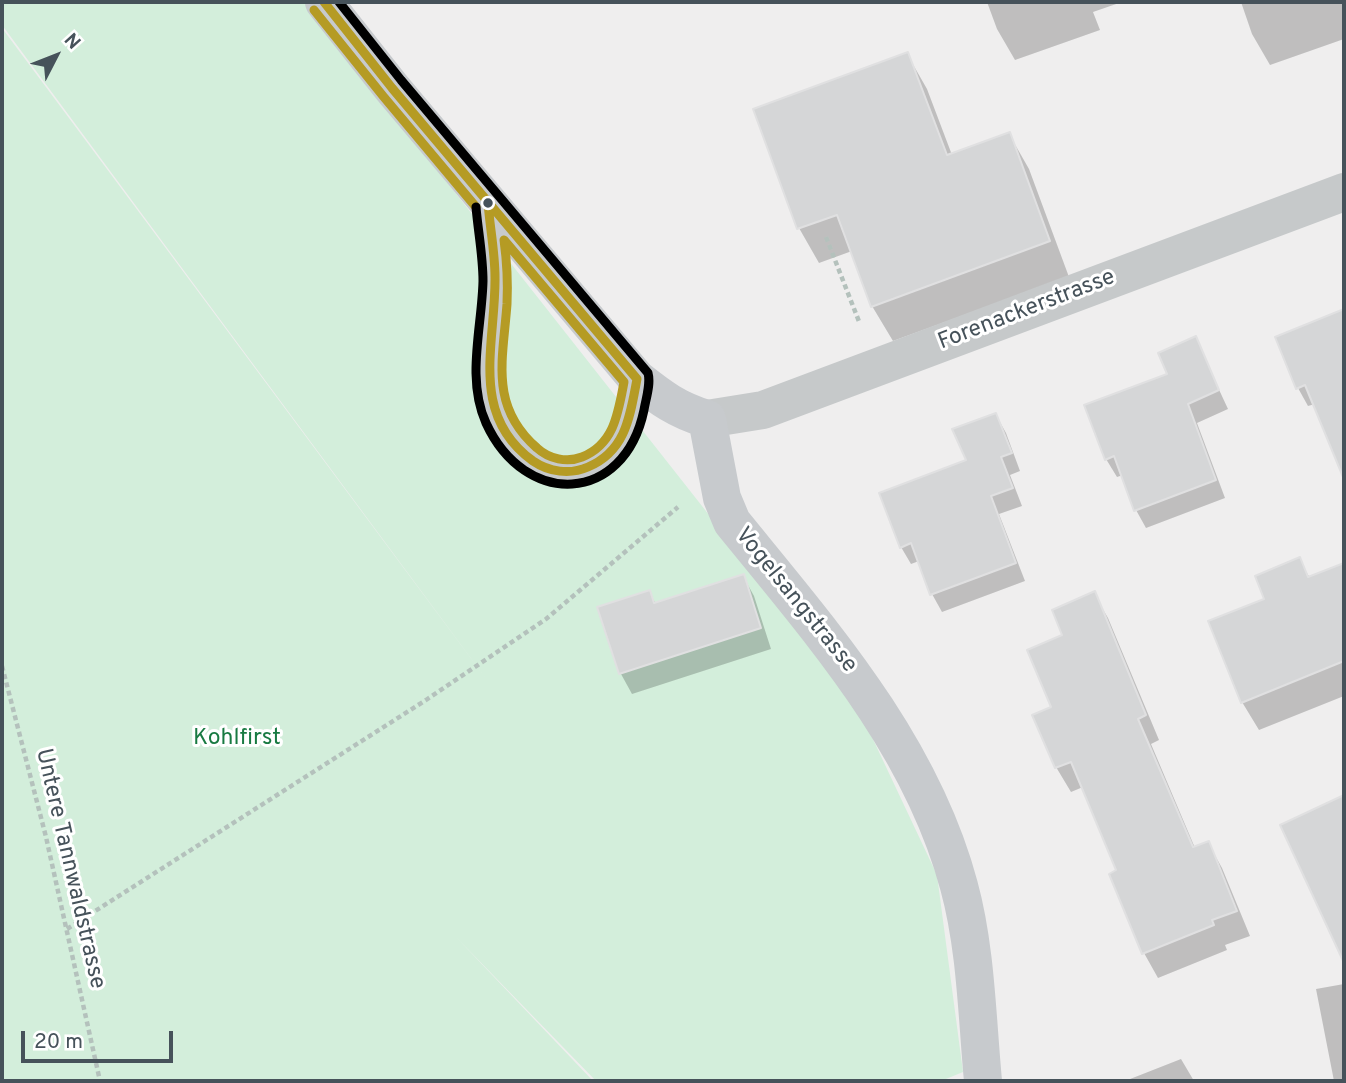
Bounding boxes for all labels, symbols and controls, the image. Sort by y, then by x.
north arrow [21,21,91,91]
text: N [58,29,85,55]
unlabelled marker [481,196,495,210]
street label: Forenackerstrasse [935,265,1119,357]
street label: Vogelsangstrasse [728,523,862,679]
park label: Kohlfirst [193,725,281,753]
street label: Untere Tannwaldstrasse [28,746,110,992]
scale bar [24,1016,177,1060]
text: 20 m [34,1029,83,1056]

